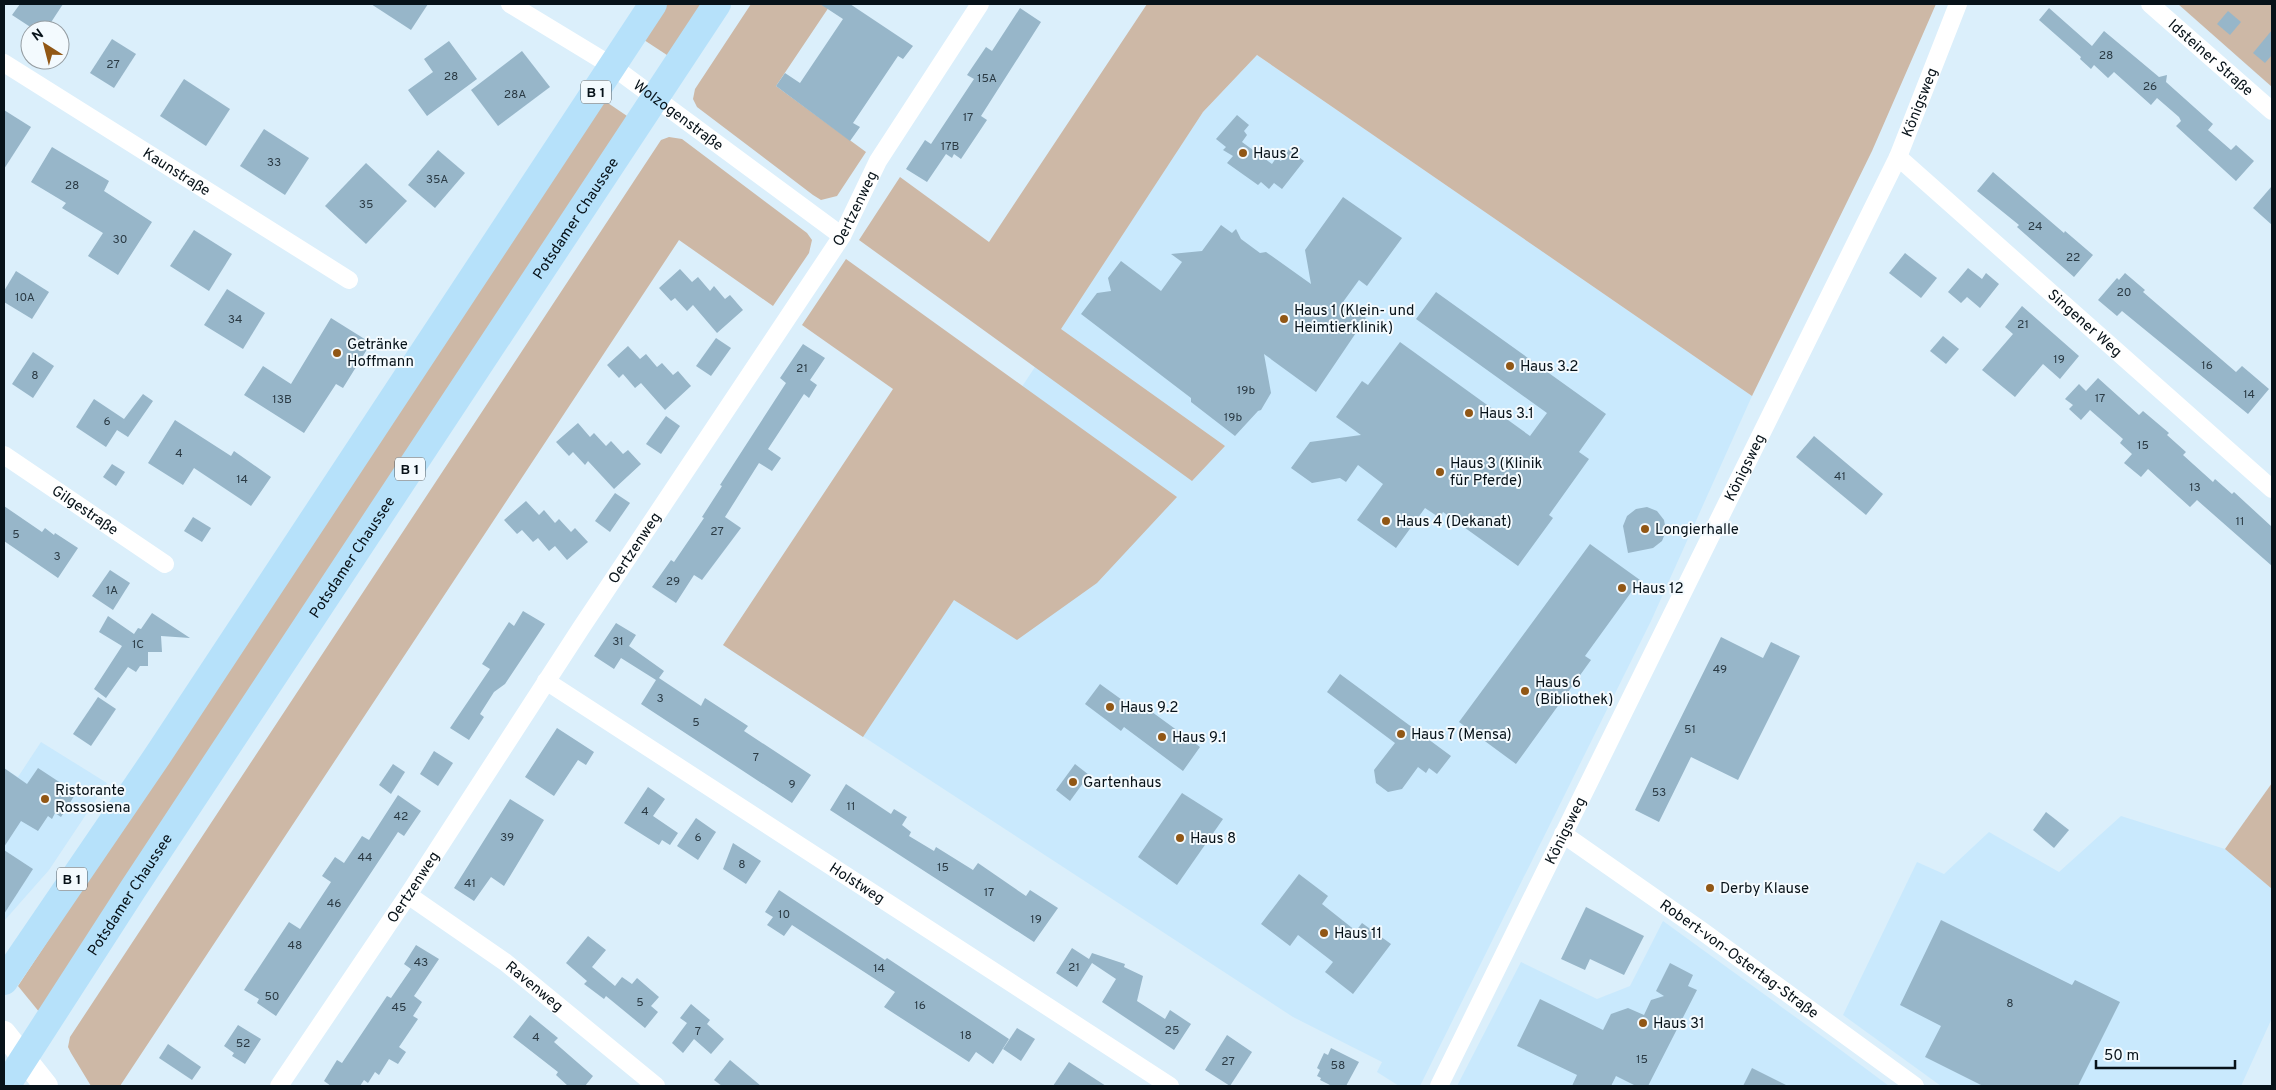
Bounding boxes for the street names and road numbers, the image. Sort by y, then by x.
street label: Idsteiner Straße [2163,16,2256,101]
street label: Königsweg [1899,65,1943,140]
street label: Wolzogenstraße [629,77,726,156]
road number: B 1 [581,80,611,104]
street label: Kaunstraße [139,145,213,201]
street label: Potsdamer Chaussee [530,155,624,284]
street label: Oertzenweg [829,168,883,251]
street label: Singener Weg [2043,286,2125,362]
street label: Königsweg [1721,431,1771,505]
road number: B 1 [395,458,425,480]
street label: Gilgestraße [47,482,121,540]
street label: Potsdamer Chaussee [306,493,400,623]
street label: Oertzenweg [605,509,666,588]
street label: Königsweg [1542,794,1591,868]
street label: Potsdamer Chaussee [84,831,178,960]
street label: Oertzenweg [384,848,445,927]
street label: Holstweg [825,859,888,909]
road number: B 1 [57,868,87,891]
street label: Robert-von-Ostertag-Straße [1655,896,1822,1024]
street label: Ravenweg [501,958,566,1017]

